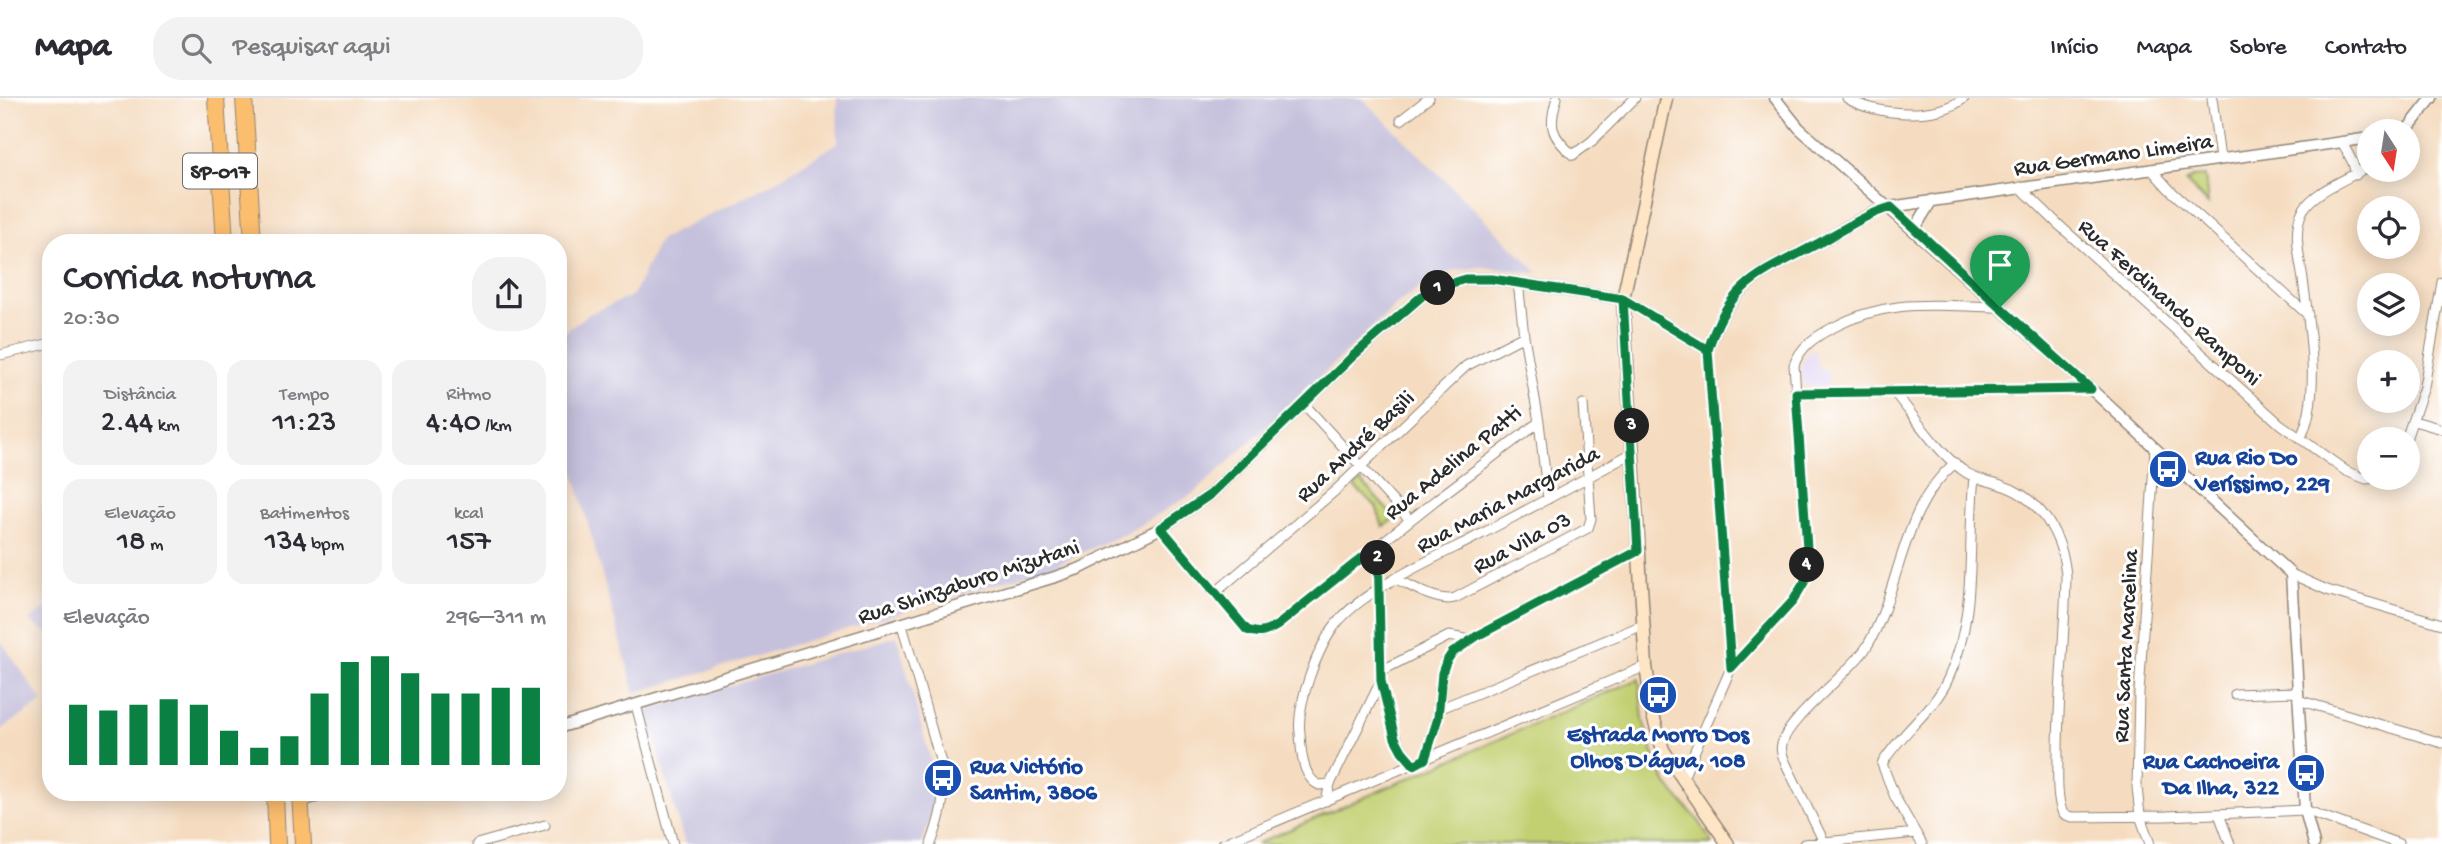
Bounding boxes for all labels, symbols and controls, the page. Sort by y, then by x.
search box [153,17,643,80]
text: Mapa [35,29,111,67]
icon: search [177,29,215,67]
text: Pesquisar aqui [233,33,391,64]
text: Início [2050,34,2098,63]
text: Mapa [2136,34,2192,63]
text: Sobre [2230,34,2287,63]
text: Contato [2325,34,2407,63]
north arrow [2357,119,2420,182]
map controls [2357,119,2420,490]
street label: Rua Germano Limeira [2012,129,2216,184]
road number: SP-017 [183,154,257,188]
button: locate [2357,196,2420,259]
street label: Rua Ferdinando Ramponi [2072,214,2266,393]
pin [1970,235,2030,307]
icon: arrive [1981,246,2019,284]
button: share [472,257,546,331]
text: Corrida noturna [63,258,315,302]
pin: 1 [1420,270,1456,306]
button: layers [2357,273,2420,336]
text: 1 [1434,276,1441,299]
text: 20:30 [63,306,120,333]
button: + [2357,350,2420,413]
text: Distância [104,384,176,407]
text: Tempo [280,384,329,407]
text: Ritmo [446,384,491,407]
street label: Rua André Basili [1291,386,1421,509]
street label: Rua Adelina Patti [1380,400,1528,527]
text: 2.44 [101,407,153,442]
text: 11:23 [273,407,336,442]
text: 4:40 [426,407,481,442]
pin: 3 [1614,408,1650,444]
text: 3 [1627,414,1636,437]
text: km [153,415,180,438]
text: /km [481,415,512,438]
button: − [2357,427,2420,490]
street label: Rua Maria Margarida [1413,441,1606,561]
place label: Rua Rio Do Veríssimo, 229 [2194,446,2330,499]
bus stop icon: Rua Rio Do Veríssimo, 229 [2147,448,2189,490]
text: Elevação [104,503,176,526]
text: Batimentos [260,503,349,526]
text: kcal [454,503,484,526]
street label: Rua Vila 03 [1469,507,1576,581]
text: 18 [117,526,145,561]
text: 134 [265,526,307,561]
text: 157 [447,526,491,561]
text: m [145,534,163,557]
text: bpm [307,534,344,557]
street label: Rua Shinzaburo Mizutani [855,535,1083,632]
pin: 2 [1360,540,1396,575]
text: 2 [1373,546,1382,569]
pin: 4 [1790,547,1825,582]
street label: Rua Santa Marcelina [2109,548,2146,743]
text: 4 [1802,553,1811,576]
text: Elevação [63,605,150,632]
text: 296–311 m [445,605,546,632]
bus stop icon: Estrada Morro Dos Olhos D'água, 108 [1637,674,1679,716]
place label: Estrada Morro Dos Olhos D'água, 108 [1567,723,1750,776]
place label: Rua Cachoeira Da Ilha, 322 [2142,750,2280,803]
bus stop icon: Rua Cachoeira Da Ilha, 322 [2285,752,2327,794]
place label: Rua Victório Santim, 3806 [969,755,1098,808]
bus stop icon: Rua Victório Santim, 3806 [922,757,964,799]

